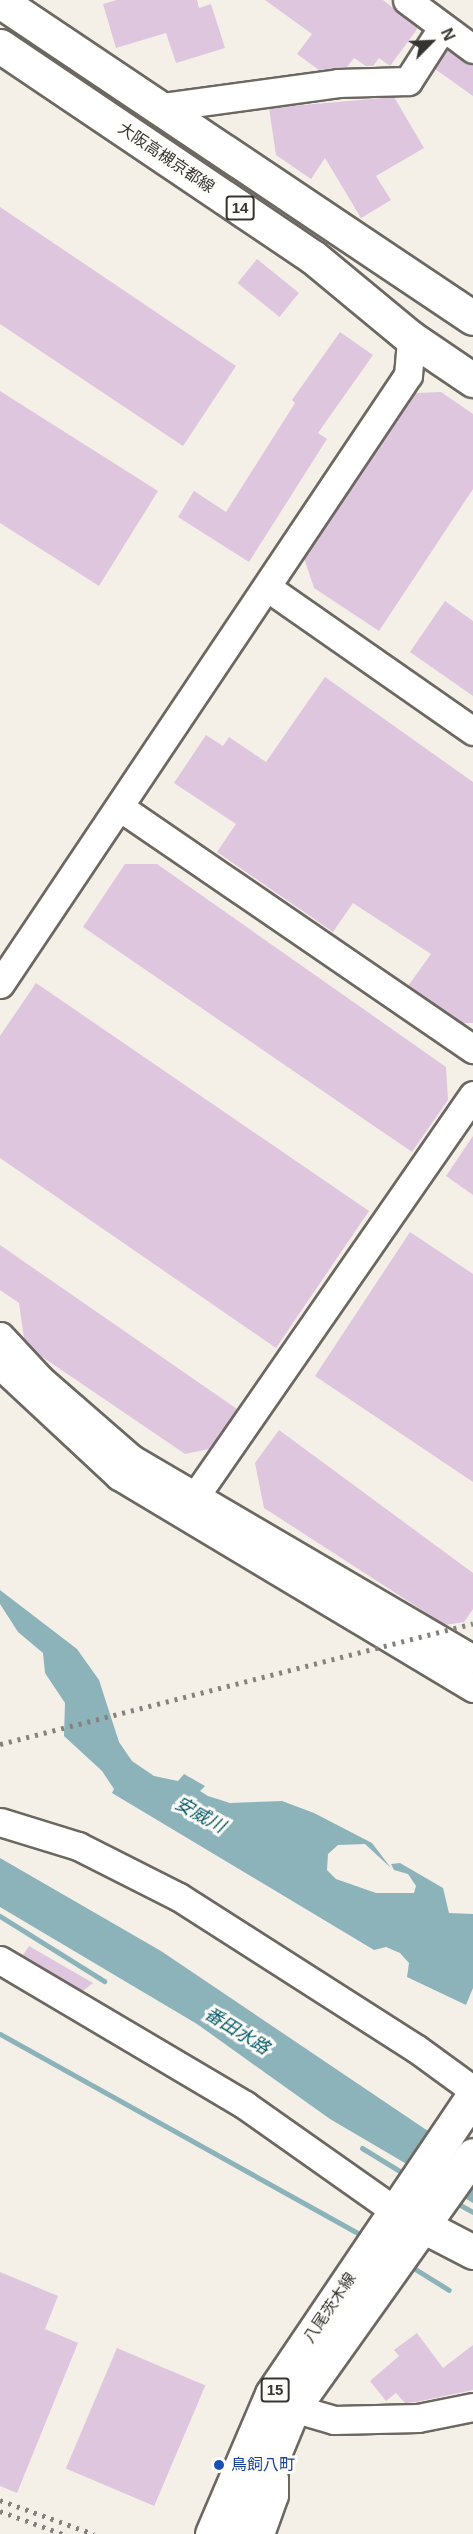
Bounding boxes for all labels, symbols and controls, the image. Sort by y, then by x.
north arrow [401,12,461,72]
text: N [438,26,458,43]
street label: 大阪高槻京都線 [114,119,218,197]
road number: 14 [225,196,255,220]
water label: 安威川 [171,1792,229,1838]
water label: 番田水路 [201,2003,273,2059]
street label: 八尾茨木線 [300,2269,360,2347]
road number: 15 [260,2378,290,2402]
place label: 鳥飼八町 [231,2455,295,2475]
marker: 鳥飼八町 [212,2458,226,2472]

